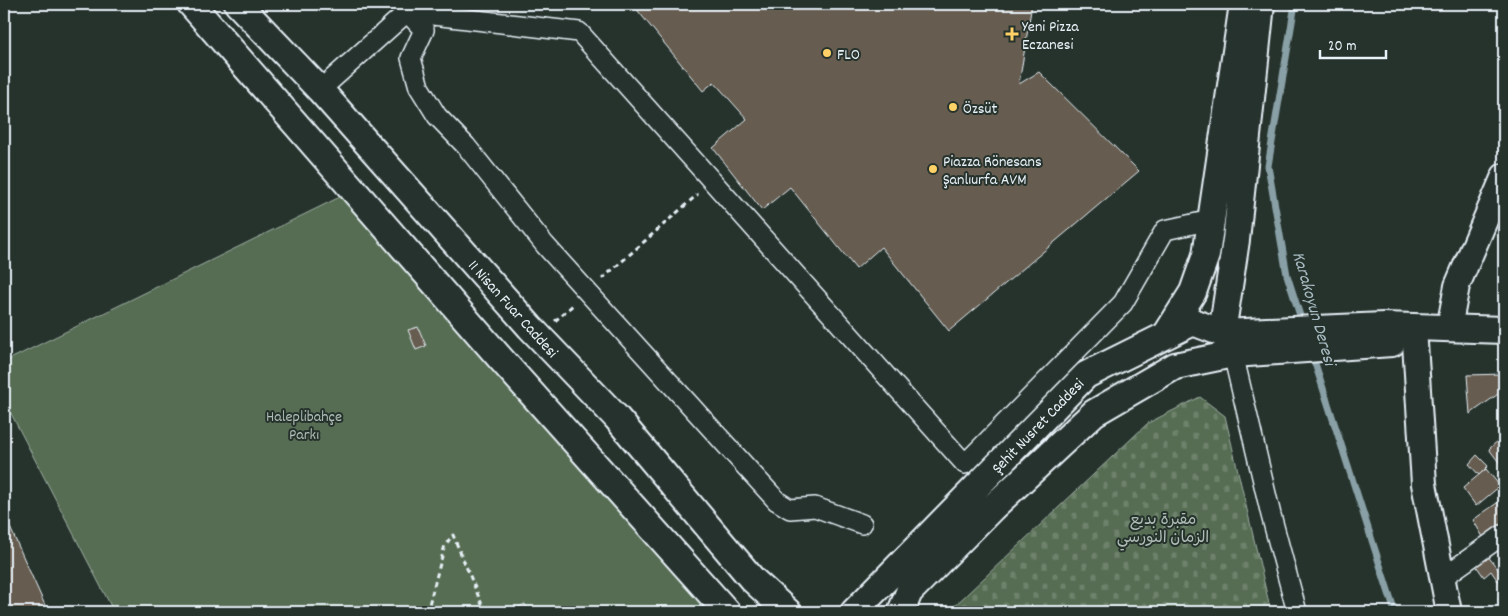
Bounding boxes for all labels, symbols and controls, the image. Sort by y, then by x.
place label: Yeni Pizza Eczanesi [1022,16,1079,57]
marker: Yeni Pizza Eczanesi [1006,28,1018,40]
scale bar [1320,28,1387,60]
text: 20 m [1328,36,1356,58]
place label: FLO [837,44,860,67]
marker: FLO [821,47,833,59]
place label: Özsüt [963,98,997,121]
marker: Özsüt [947,101,959,113]
place label: Piazza Rönesans Şanlıurfa AVM [943,151,1042,192]
marker: Piazza Rönesans Şanlıurfa AVM [927,163,939,175]
water label: Karakoyun Deresi [1284,249,1342,371]
street label: 11 Nisan Fuar Caddesi [462,256,563,364]
street label: Şehit Nusret Caddesi [987,374,1090,480]
park label: Haleplibahçe Parkı [266,406,342,447]
park label: مقبرة بديع الزمان النورسي [1117,509,1209,551]

